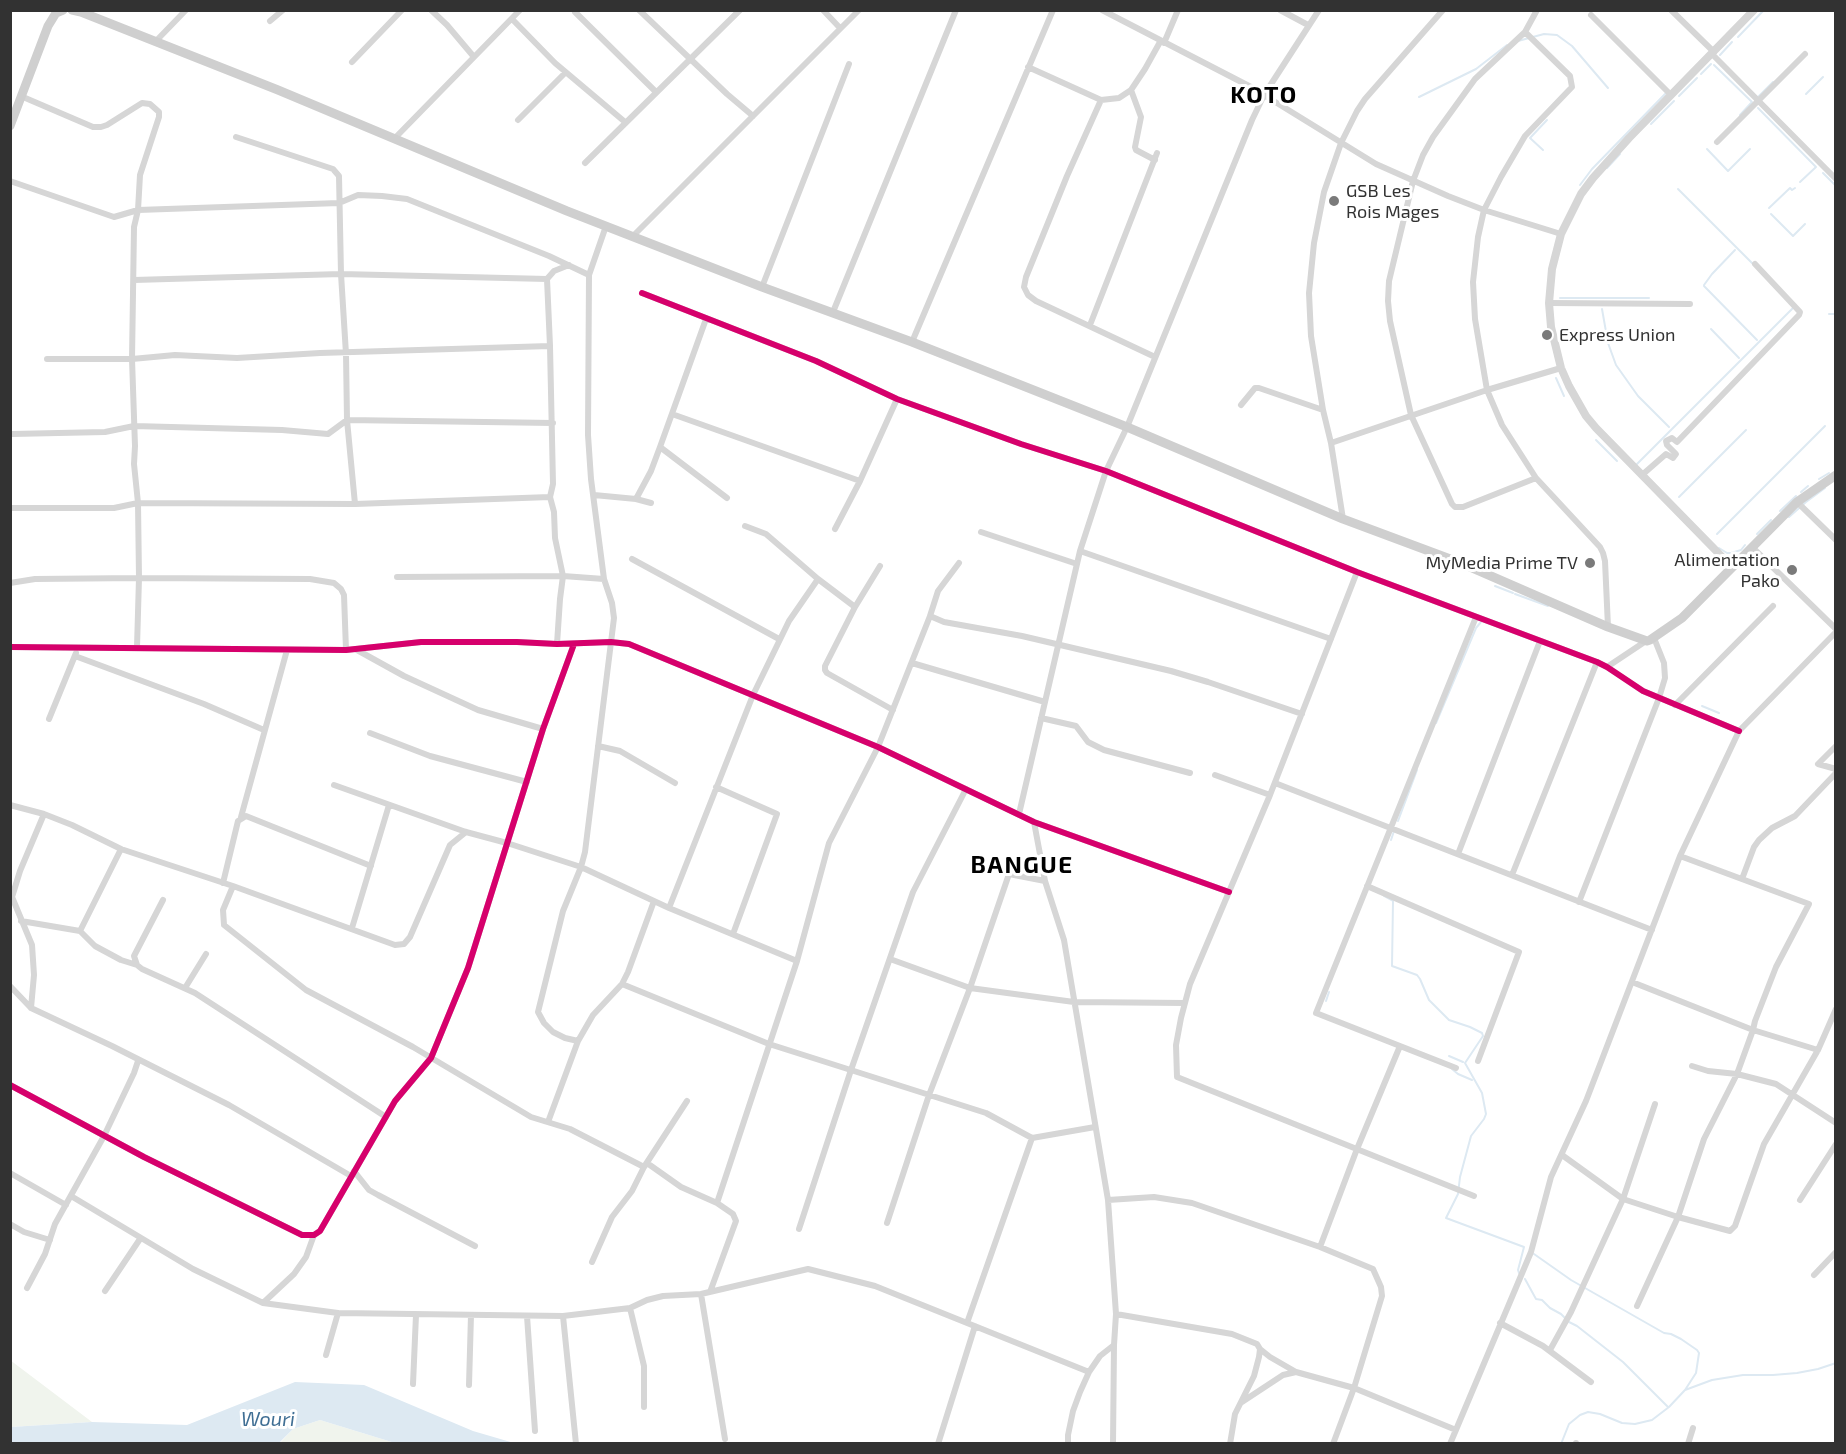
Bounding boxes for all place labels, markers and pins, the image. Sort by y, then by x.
place label: GSB Les Rois Mages [1346,180,1439,222]
marker: GSB Les Rois Mages [1327,194,1341,208]
place label: Express Union [1559,324,1676,346]
marker: Express Union [1540,328,1554,342]
place label: Alimentation Pako [1674,549,1780,592]
place label: MyMedia Prime TV [1425,552,1578,574]
marker: MyMedia Prime TV [1583,556,1597,570]
marker: Alimentation Pako [1785,563,1799,577]

